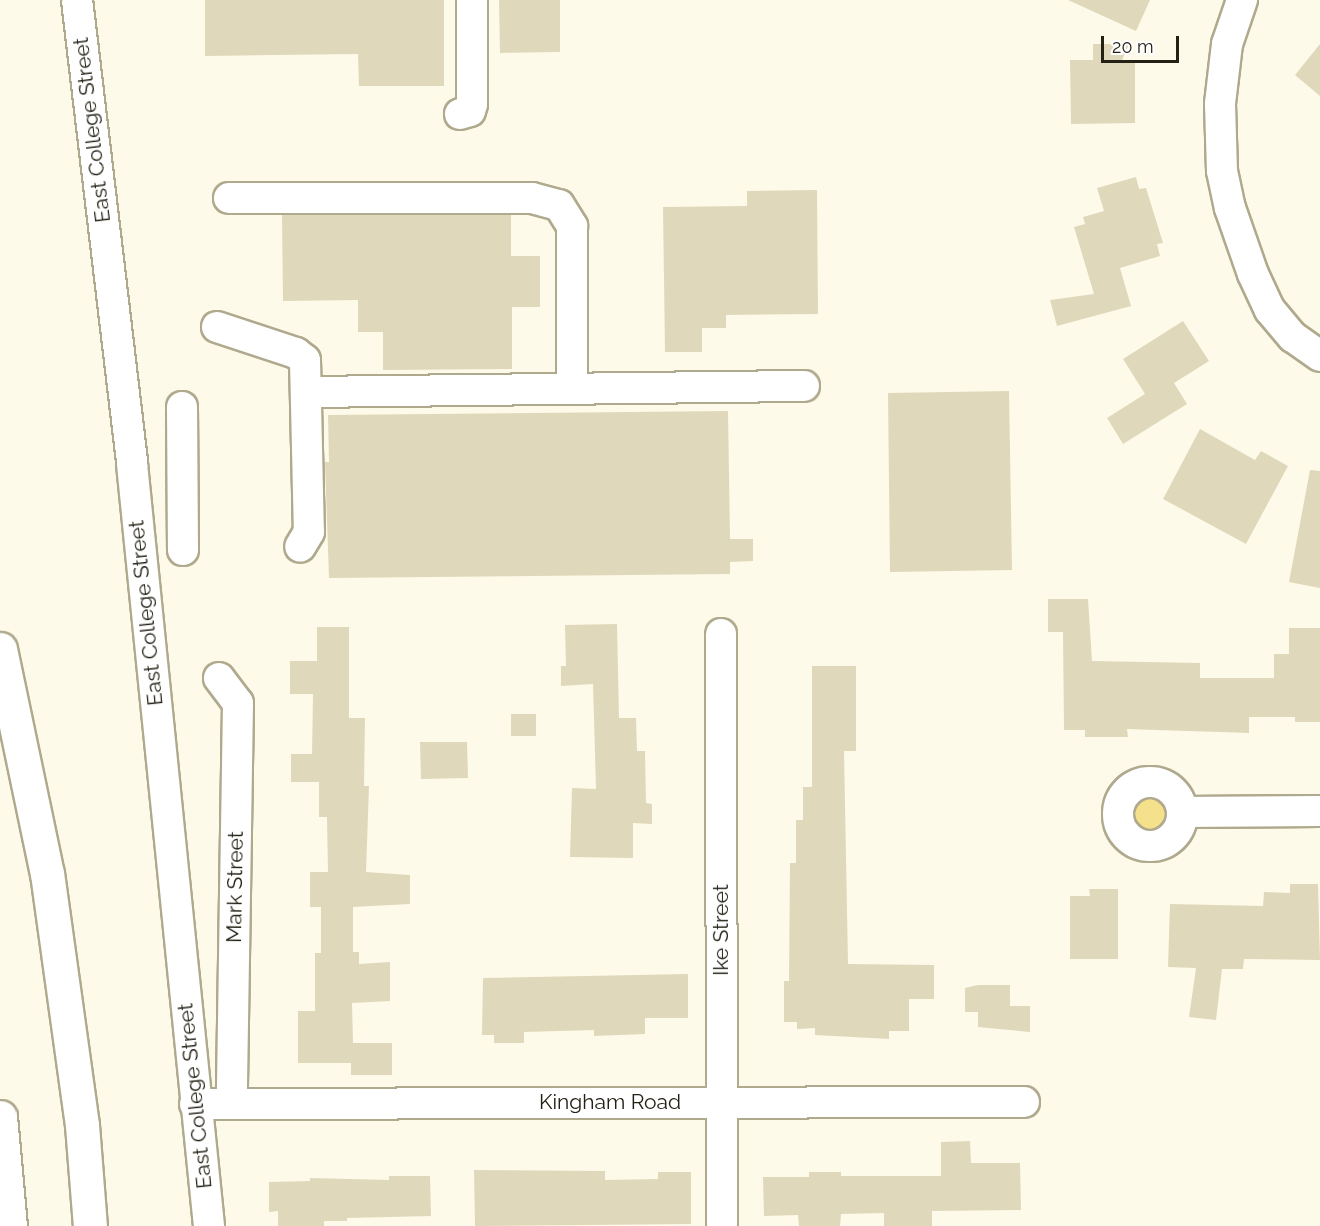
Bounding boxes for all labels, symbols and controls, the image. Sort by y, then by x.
scale bar [1104,24,1182,62]
street label: East College Street [68,36,116,224]
text: 20 m [1112,36,1154,57]
street label: East College Street [124,519,168,707]
street label: Mark Street [221,831,249,943]
street label: Ike Street [708,884,734,976]
street label: East College Street [173,1002,217,1190]
street label: Kingham Road [539,1089,681,1115]

